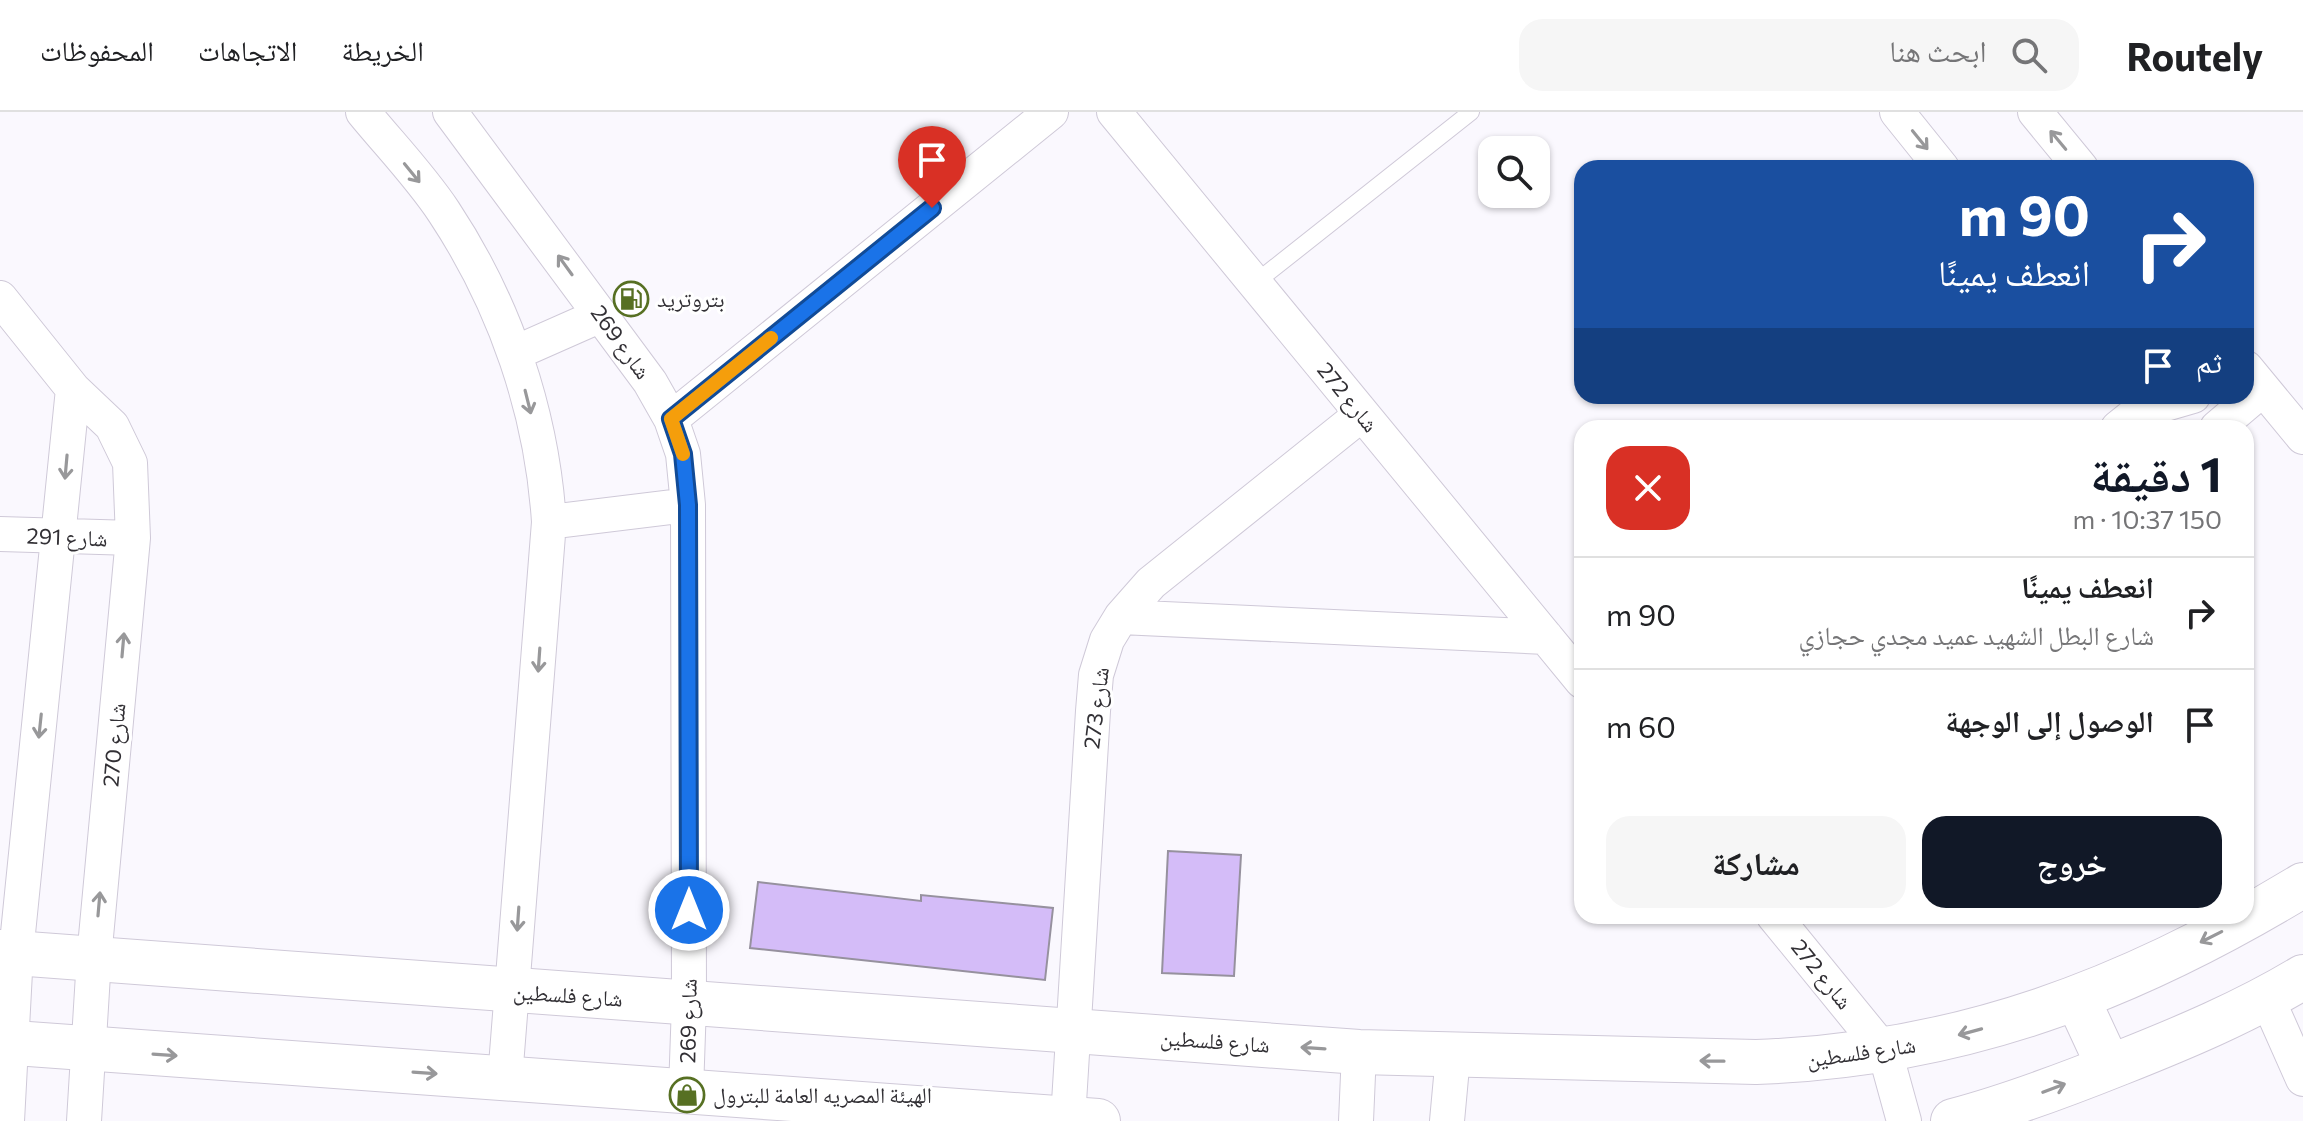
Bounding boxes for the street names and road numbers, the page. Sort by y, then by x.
street label: شارع 269 [585,300,657,384]
street label: شارع 272 [1311,356,1385,438]
street label: شارع 291 [26,522,108,552]
street label: شارع 273 [1077,665,1115,751]
street label: شارع 270 [96,702,132,788]
street label: شارع 272 [1785,933,1859,1015]
street label: شارع فلسطين [512,977,624,1013]
street label: شارع 269 [673,978,703,1064]
street label: شارع فلسطين [1159,1023,1271,1059]
street label: شارع فلسطين [1805,1030,1917,1074]

